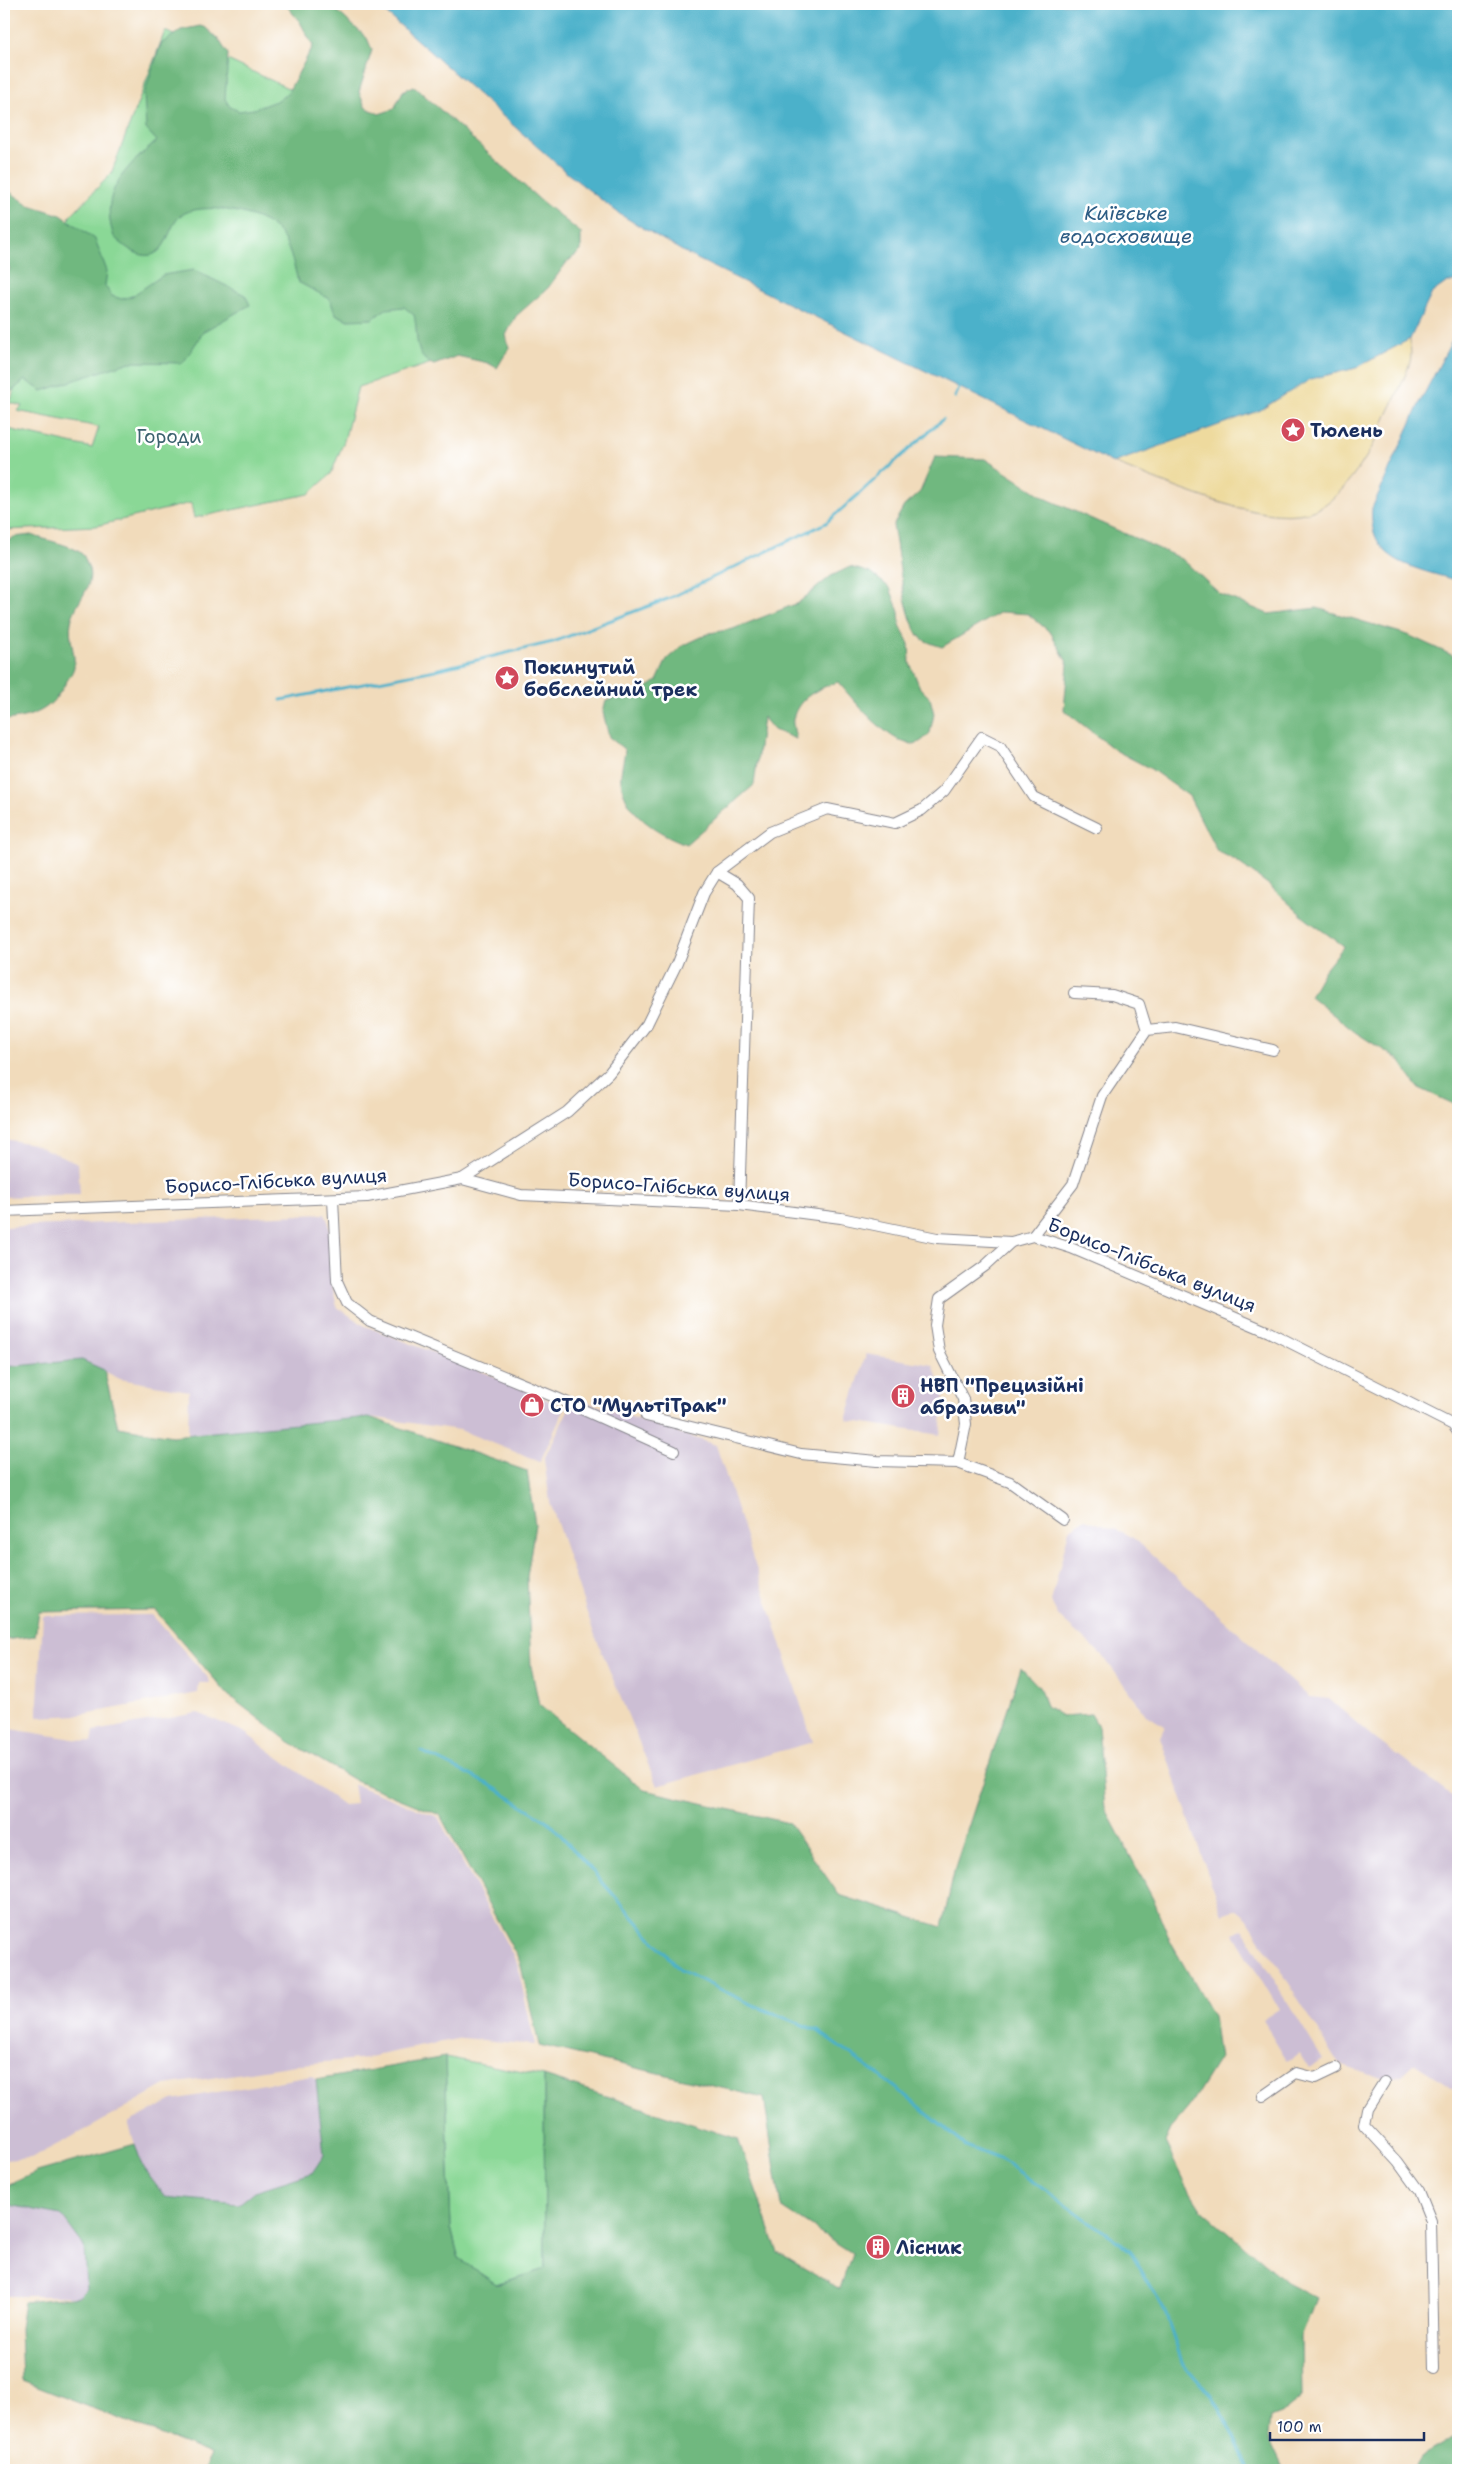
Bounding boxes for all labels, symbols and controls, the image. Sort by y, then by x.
water label: Київське водосховище [1060,200,1192,249]
place icon: Тюлень [1280,417,1306,443]
place label: Тюлень [1310,418,1383,443]
park label: Городи [137,424,201,449]
place label: Покинутий бобслейний трек [524,655,697,702]
place icon: Покинутий бобслейний трек [494,665,520,691]
street label: Борисо-Глібська вулиця [164,1163,388,1199]
street label: Борисо-Глібська вулиця [567,1167,791,1207]
street label: Борисо-Глібська вулиця [1044,1212,1260,1318]
place label: НВП "Прецизійні абразиви" [920,1373,1084,1420]
building icon: НВП "Прецизійні абразиви" [890,1383,916,1409]
shop icon: СТО "МультіТрак" [519,1392,545,1418]
place label: СТО "МультіТрак" [550,1393,727,1418]
building icon: Лісник [865,2234,891,2260]
place label: Лісник [896,2235,962,2260]
scale bar [1270,2409,1423,2441]
text: 100 m [1277,2417,1322,2437]

